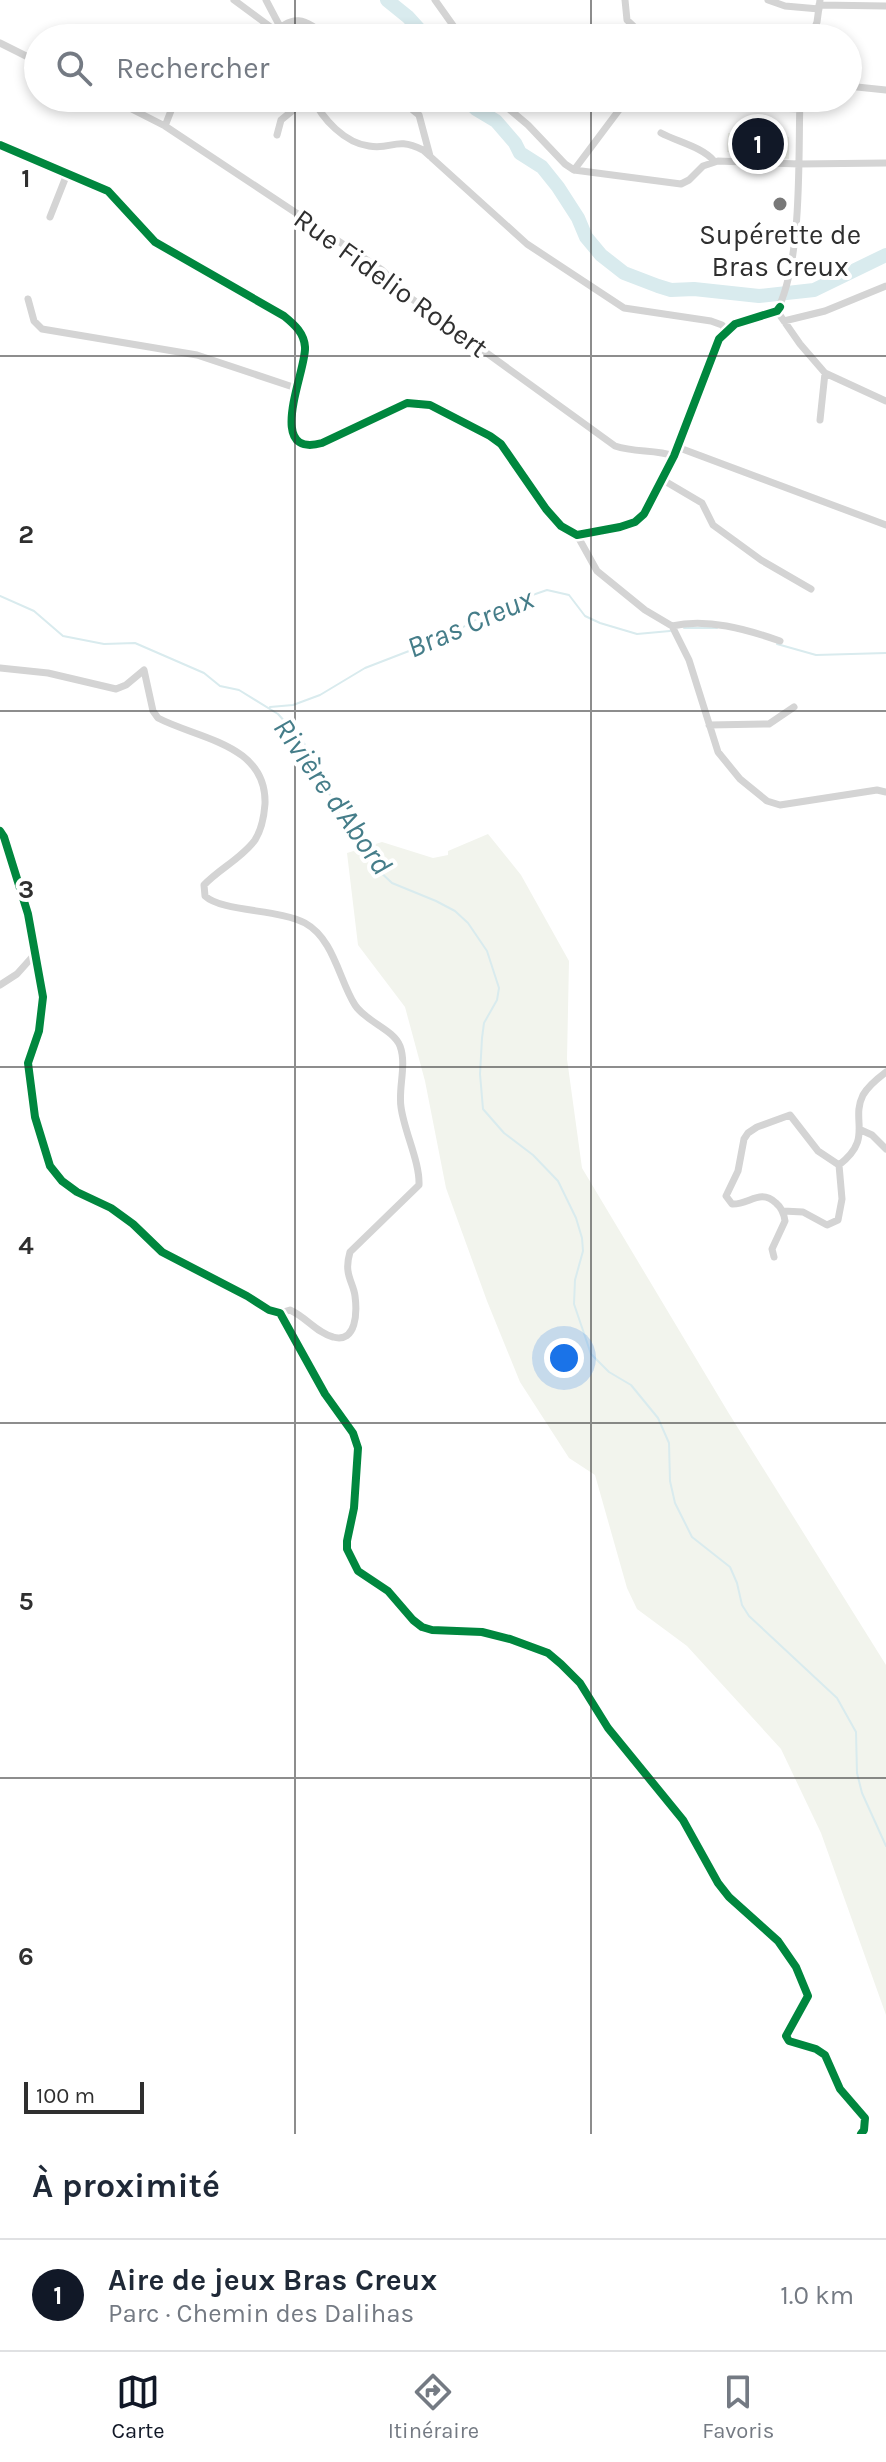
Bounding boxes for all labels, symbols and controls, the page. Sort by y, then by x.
search box [24,24,862,112]
icon: search [52,46,96,90]
text: Rechercher [116,50,269,86]
pin: 1 [732,114,784,174]
text: 1 [21,163,31,194]
marker: Supérette de Bras Creux [771,195,789,213]
street label: Rue Fidelio Robert [288,202,494,364]
place label: Supérette de Bras Creux [699,218,861,283]
text: 2 [18,519,34,550]
water label: Bras Creux [401,580,540,666]
water label: Rivière d'Abord [266,711,400,881]
text: 3 [18,874,34,905]
text: 4 [18,1230,34,1261]
your location [544,1338,584,1378]
text: 5 [18,1586,34,1617]
text: 6 [18,1941,34,1972]
scale bar [24,2078,144,2114]
text: 100 m [36,2083,95,2109]
text: À proximité [32,2166,220,2206]
text: Aire de jeux Bras Creux [108,2262,437,2298]
text: 1 [53,2280,63,2311]
text: 1.0 km [780,2280,854,2311]
text: Parc · Chemin des Dalihas [108,2298,414,2329]
tab: Carte [112,2370,165,2444]
tab: Itinéraire [388,2370,479,2444]
tab: Favoris [702,2370,774,2444]

